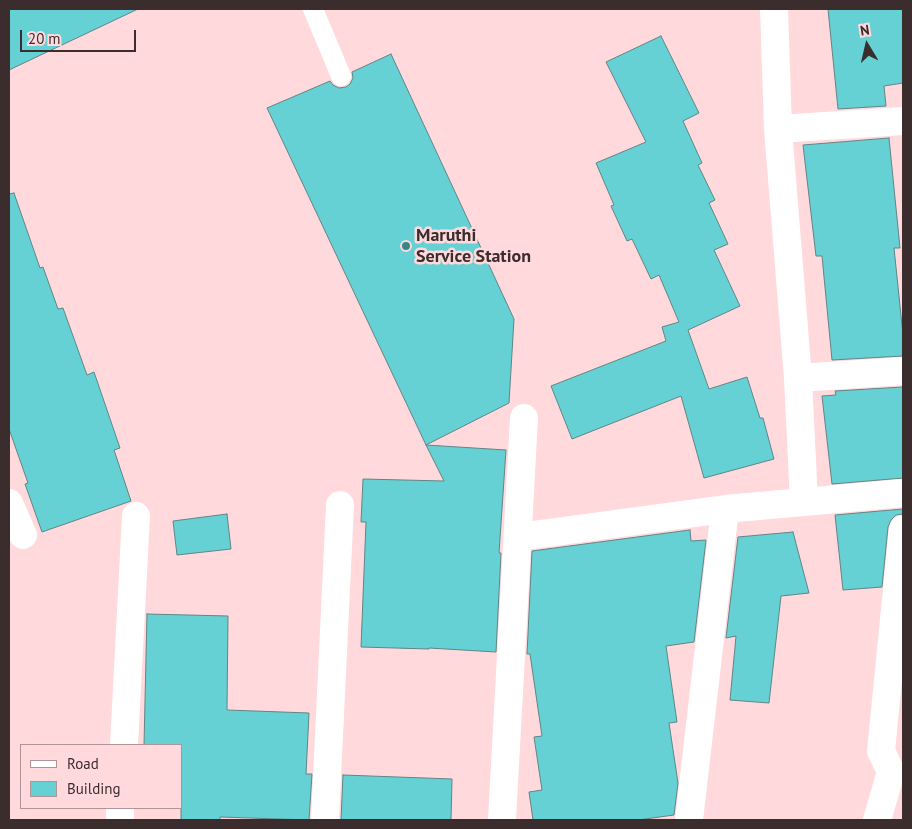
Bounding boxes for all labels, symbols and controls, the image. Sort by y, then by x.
scale bar [22,20,139,52]
north arrow [842,20,892,70]
text: N [859,21,871,40]
text: 20 m [28,29,61,48]
place label: Maruthi Service Station [416,225,531,268]
marker: Maruthi Service Station [400,240,412,252]
legend [20,744,182,809]
text: Road [67,754,99,773]
text: Building [67,779,121,798]

